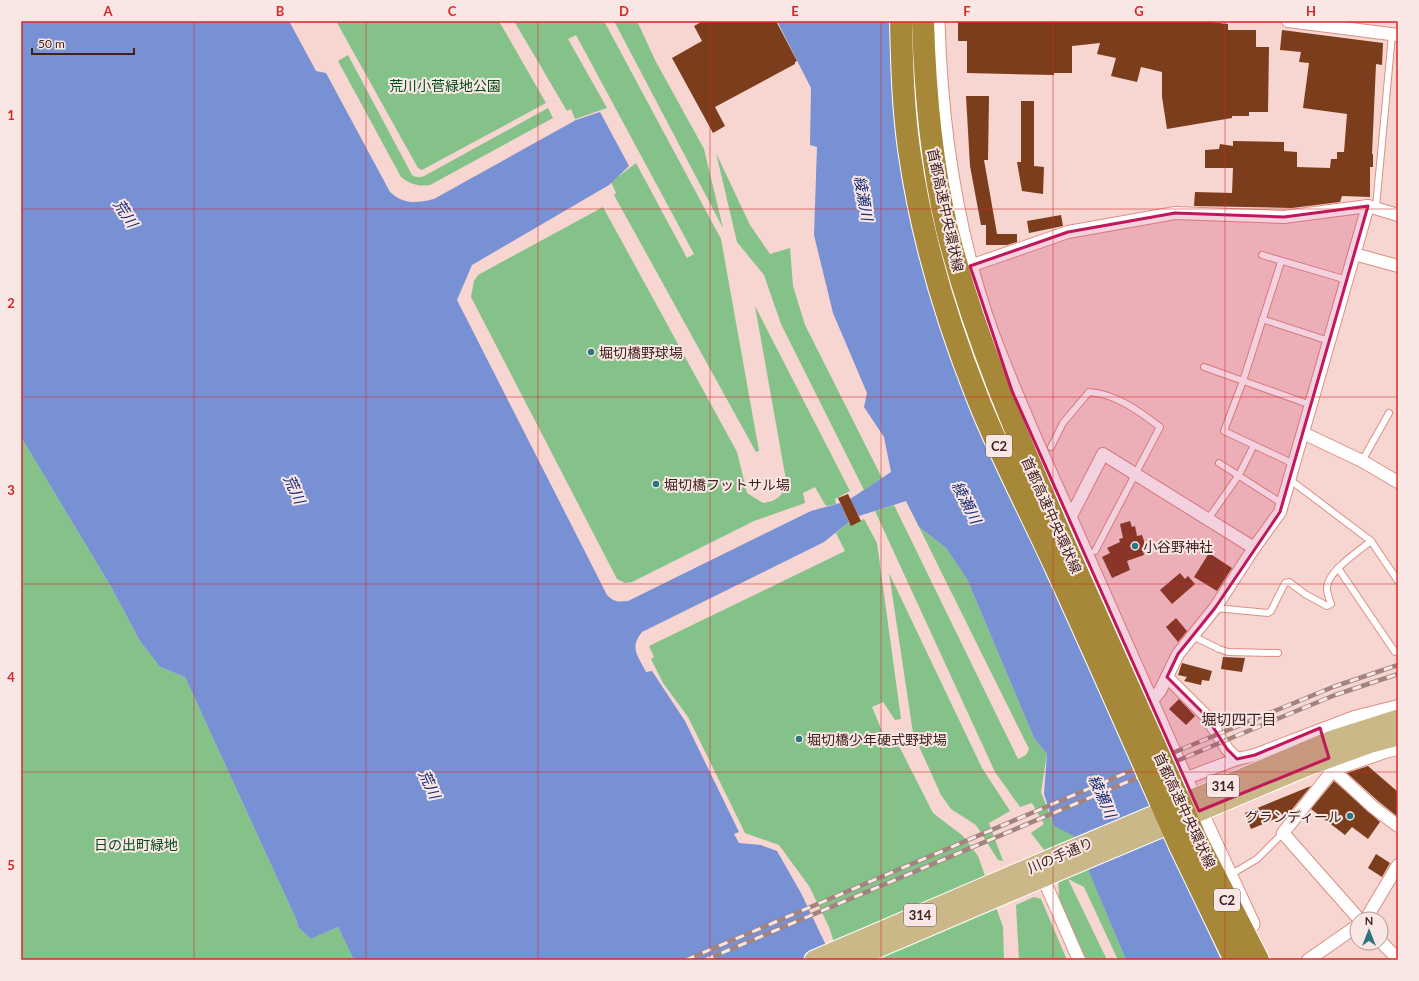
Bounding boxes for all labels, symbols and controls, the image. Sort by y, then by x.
text: A [102,3,113,19]
text: B [276,3,285,19]
text: C [448,3,457,19]
text: D [619,3,629,19]
text: E [791,3,799,19]
text: F [963,3,971,19]
text: G [1134,3,1144,19]
text: H [1306,3,1316,19]
scale bar [32,30,134,56]
text: 50 m [38,36,65,51]
park label: 荒川小菅緑地公園 [389,77,501,94]
text: 1 [7,107,15,123]
street label: 首都高速中央環状線 [925,147,967,273]
water label: 綾瀬川 [851,174,877,224]
water label: 荒川 [110,196,143,232]
text: 2 [7,295,15,311]
place label: 堀切橋野球場 [599,344,683,361]
marker: 堀切橋野球場 [586,347,596,357]
road number: C2 [986,435,1012,457]
street label: 首都高速中央環状線 [1019,454,1085,576]
water label: 荒川 [281,472,310,508]
place label: 堀切橋フットサル場 [664,476,790,493]
water label: 綾瀬川 [949,478,986,528]
marker: 堀切橋フットサル場 [651,479,661,489]
text: 3 [7,482,15,498]
place label: 小谷野神社 [1143,538,1213,555]
marker: 小谷野神社 [1130,541,1140,551]
text: 4 [7,669,15,685]
district label: 堀切四丁目 [1201,710,1277,728]
place label: 堀切橋少年硬式野球場 [807,731,947,748]
marker: 堀切橋少年硬式野球場 [794,734,804,744]
street label: 首都高速中央環状線 [1151,749,1219,871]
water label: 荒川 [416,767,445,803]
water label: 綾瀬川 [1086,772,1121,822]
road number: 314 [1207,775,1239,797]
place label: グランディール [1245,808,1342,825]
marker: グランディール [1345,811,1355,821]
street label: 川の手通り [1024,834,1096,876]
park label: 日の出町緑地 [94,836,178,853]
text: 5 [7,857,15,873]
road number: C2 [1214,889,1240,911]
road number: 314 [904,904,936,926]
north arrow [1349,911,1389,951]
text: N [1365,914,1373,927]

